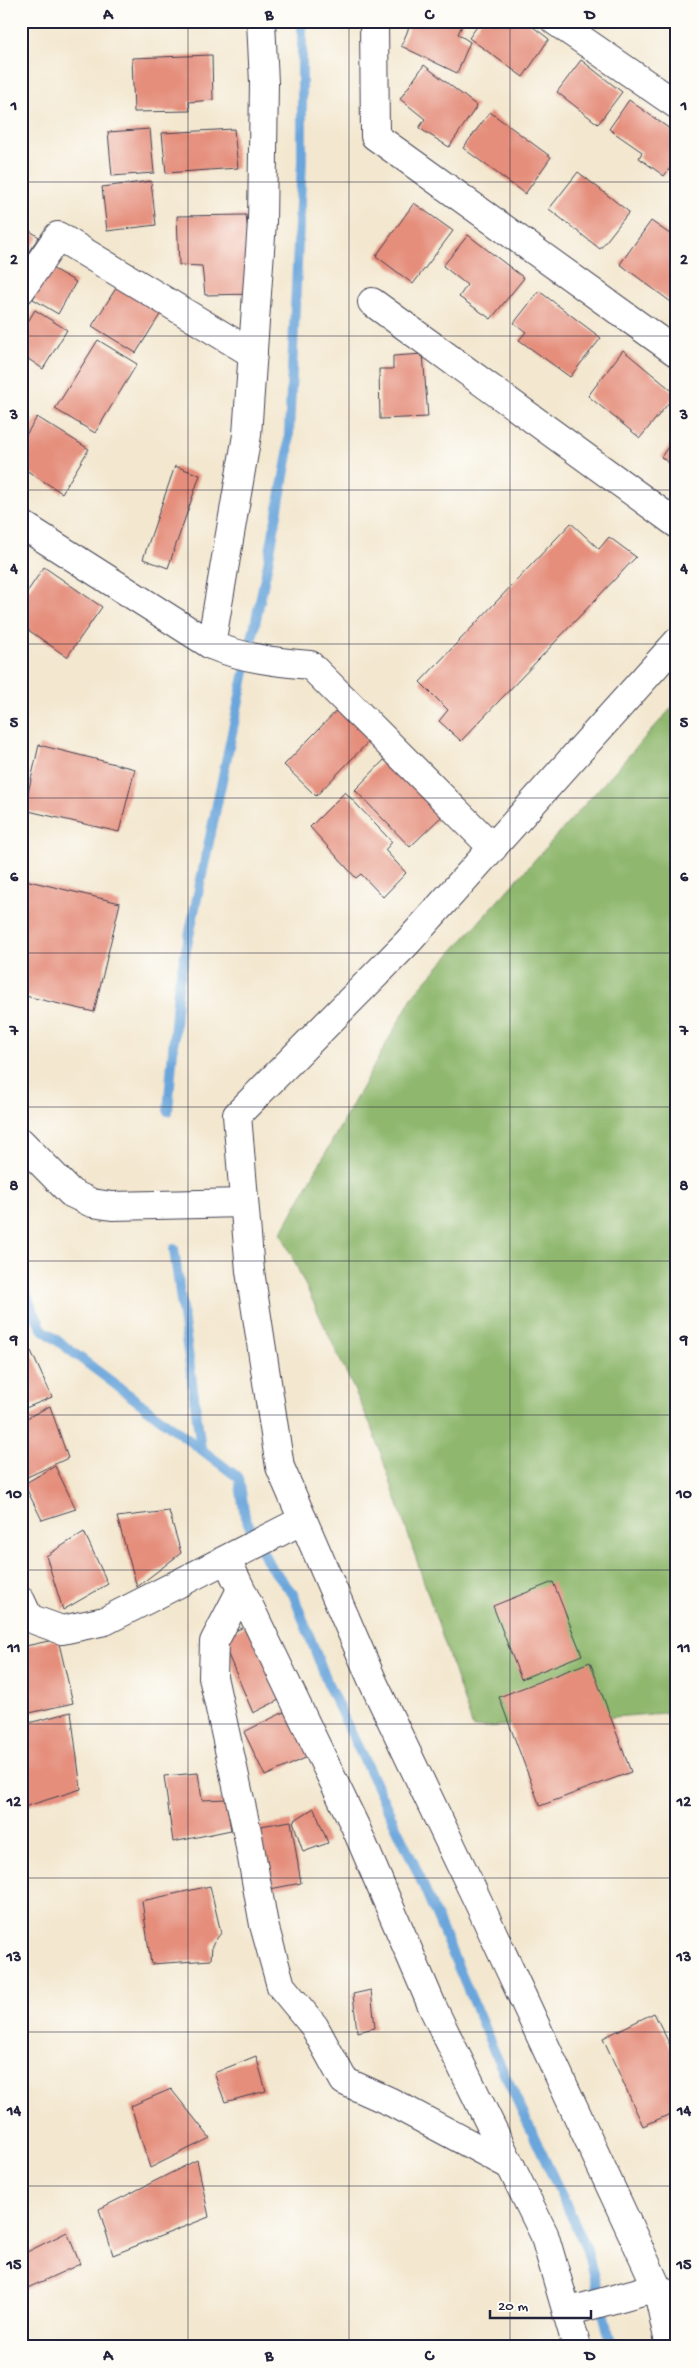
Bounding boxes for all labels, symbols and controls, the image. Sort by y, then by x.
text: A [102,7,114,26]
text: B [264,7,274,26]
text: C [424,7,435,26]
text: D [583,7,596,26]
text: 1 [10,98,17,117]
text: 1 [680,98,687,117]
text: 2 [10,252,18,271]
text: 2 [680,252,688,271]
text: 3 [9,407,18,426]
text: 3 [679,407,688,426]
text: 4 [9,561,18,580]
text: 4 [679,561,688,580]
text: 5 [10,715,19,734]
text: 5 [680,715,689,734]
text: 6 [10,869,19,888]
text: 6 [680,869,689,888]
text: 7 [9,1023,19,1042]
text: 7 [679,1023,689,1042]
text: 8 [10,1178,19,1197]
text: 8 [680,1178,689,1197]
text: 9 [9,1332,18,1351]
text: 9 [679,1332,688,1351]
text: 10 [5,1486,22,1505]
text: 10 [675,1486,692,1505]
text: 11 [7,1640,20,1659]
text: 11 [677,1640,690,1659]
text: 12 [6,1794,21,1813]
text: 12 [676,1794,691,1813]
text: 13 [6,1949,21,1968]
text: 13 [676,1949,691,1968]
text: 14 [6,2103,21,2122]
text: 14 [676,2103,691,2122]
text: 15 [6,2257,22,2276]
text: 15 [676,2257,692,2276]
scale bar [490,2288,592,2320]
text: 20 m [498,2298,528,2316]
text: A [102,2348,114,2367]
text: B [264,2348,274,2367]
text: C [424,2348,435,2367]
text: D [583,2348,596,2367]

